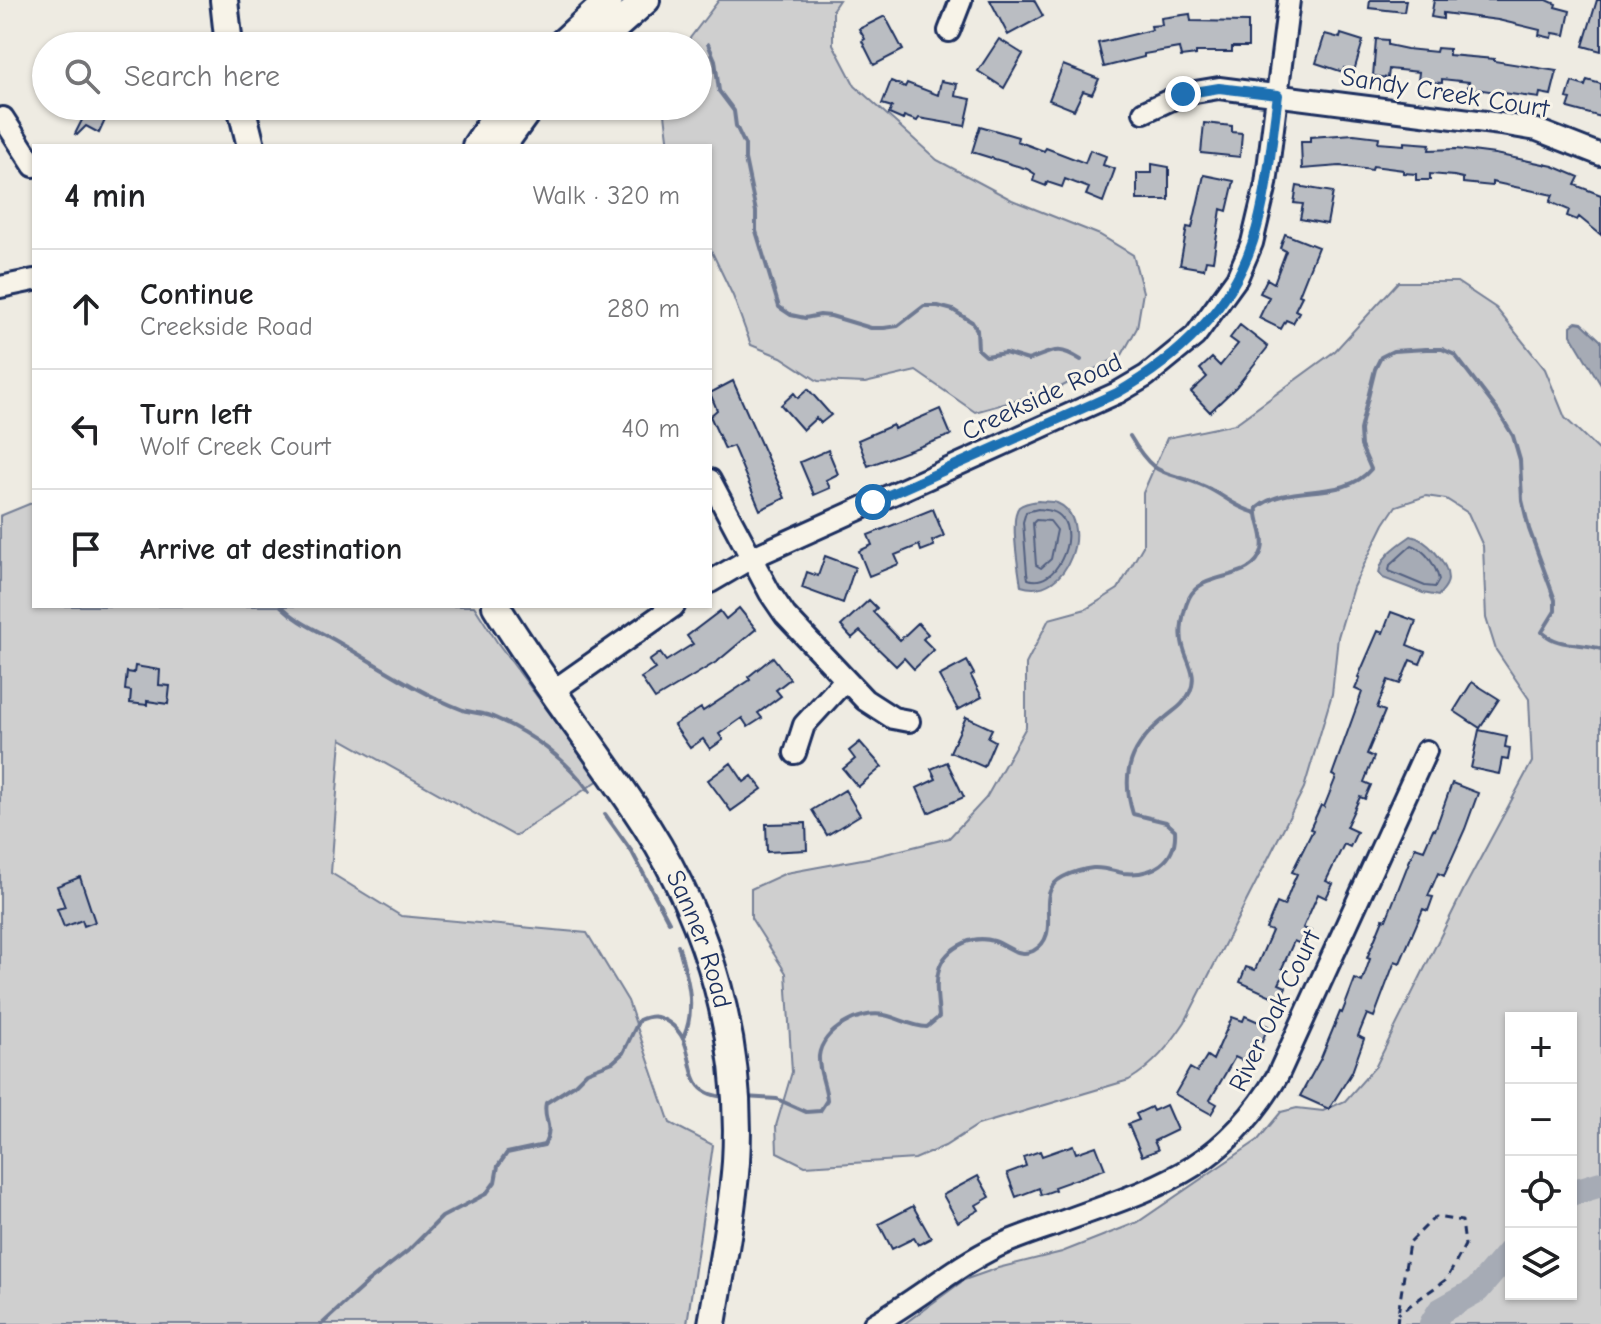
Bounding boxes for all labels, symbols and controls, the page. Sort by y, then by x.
search box [32,32,712,120]
icon: search [60,54,104,98]
text: Search here [124,59,280,94]
street label: Sandy Creek Court [1339,62,1553,124]
route end [1165,76,1201,112]
text: 4 min [64,176,146,216]
text: Walk · 320 m [533,181,680,211]
text: Continue [140,277,254,312]
icon: ahead [64,287,108,331]
text: 280 m [607,294,680,324]
text: Creekside Road [140,312,313,342]
street label: Creekside Road [957,347,1127,447]
text: Turn left [140,397,252,432]
icon: left [64,407,108,451]
text: 40 m [621,414,680,444]
text: Wolf Creek Court [140,432,331,462]
route start [855,484,891,520]
icon: arrive [64,527,108,571]
text: Arrive at destination [140,532,402,567]
street label: Sanner Road [659,865,737,1011]
street label: River Oak Court [1223,924,1328,1097]
map controls [1505,1012,1577,1300]
button: + [1505,1012,1577,1084]
button: − [1505,1084,1577,1156]
button: locate [1505,1156,1577,1228]
button: layers [1505,1228,1577,1300]

